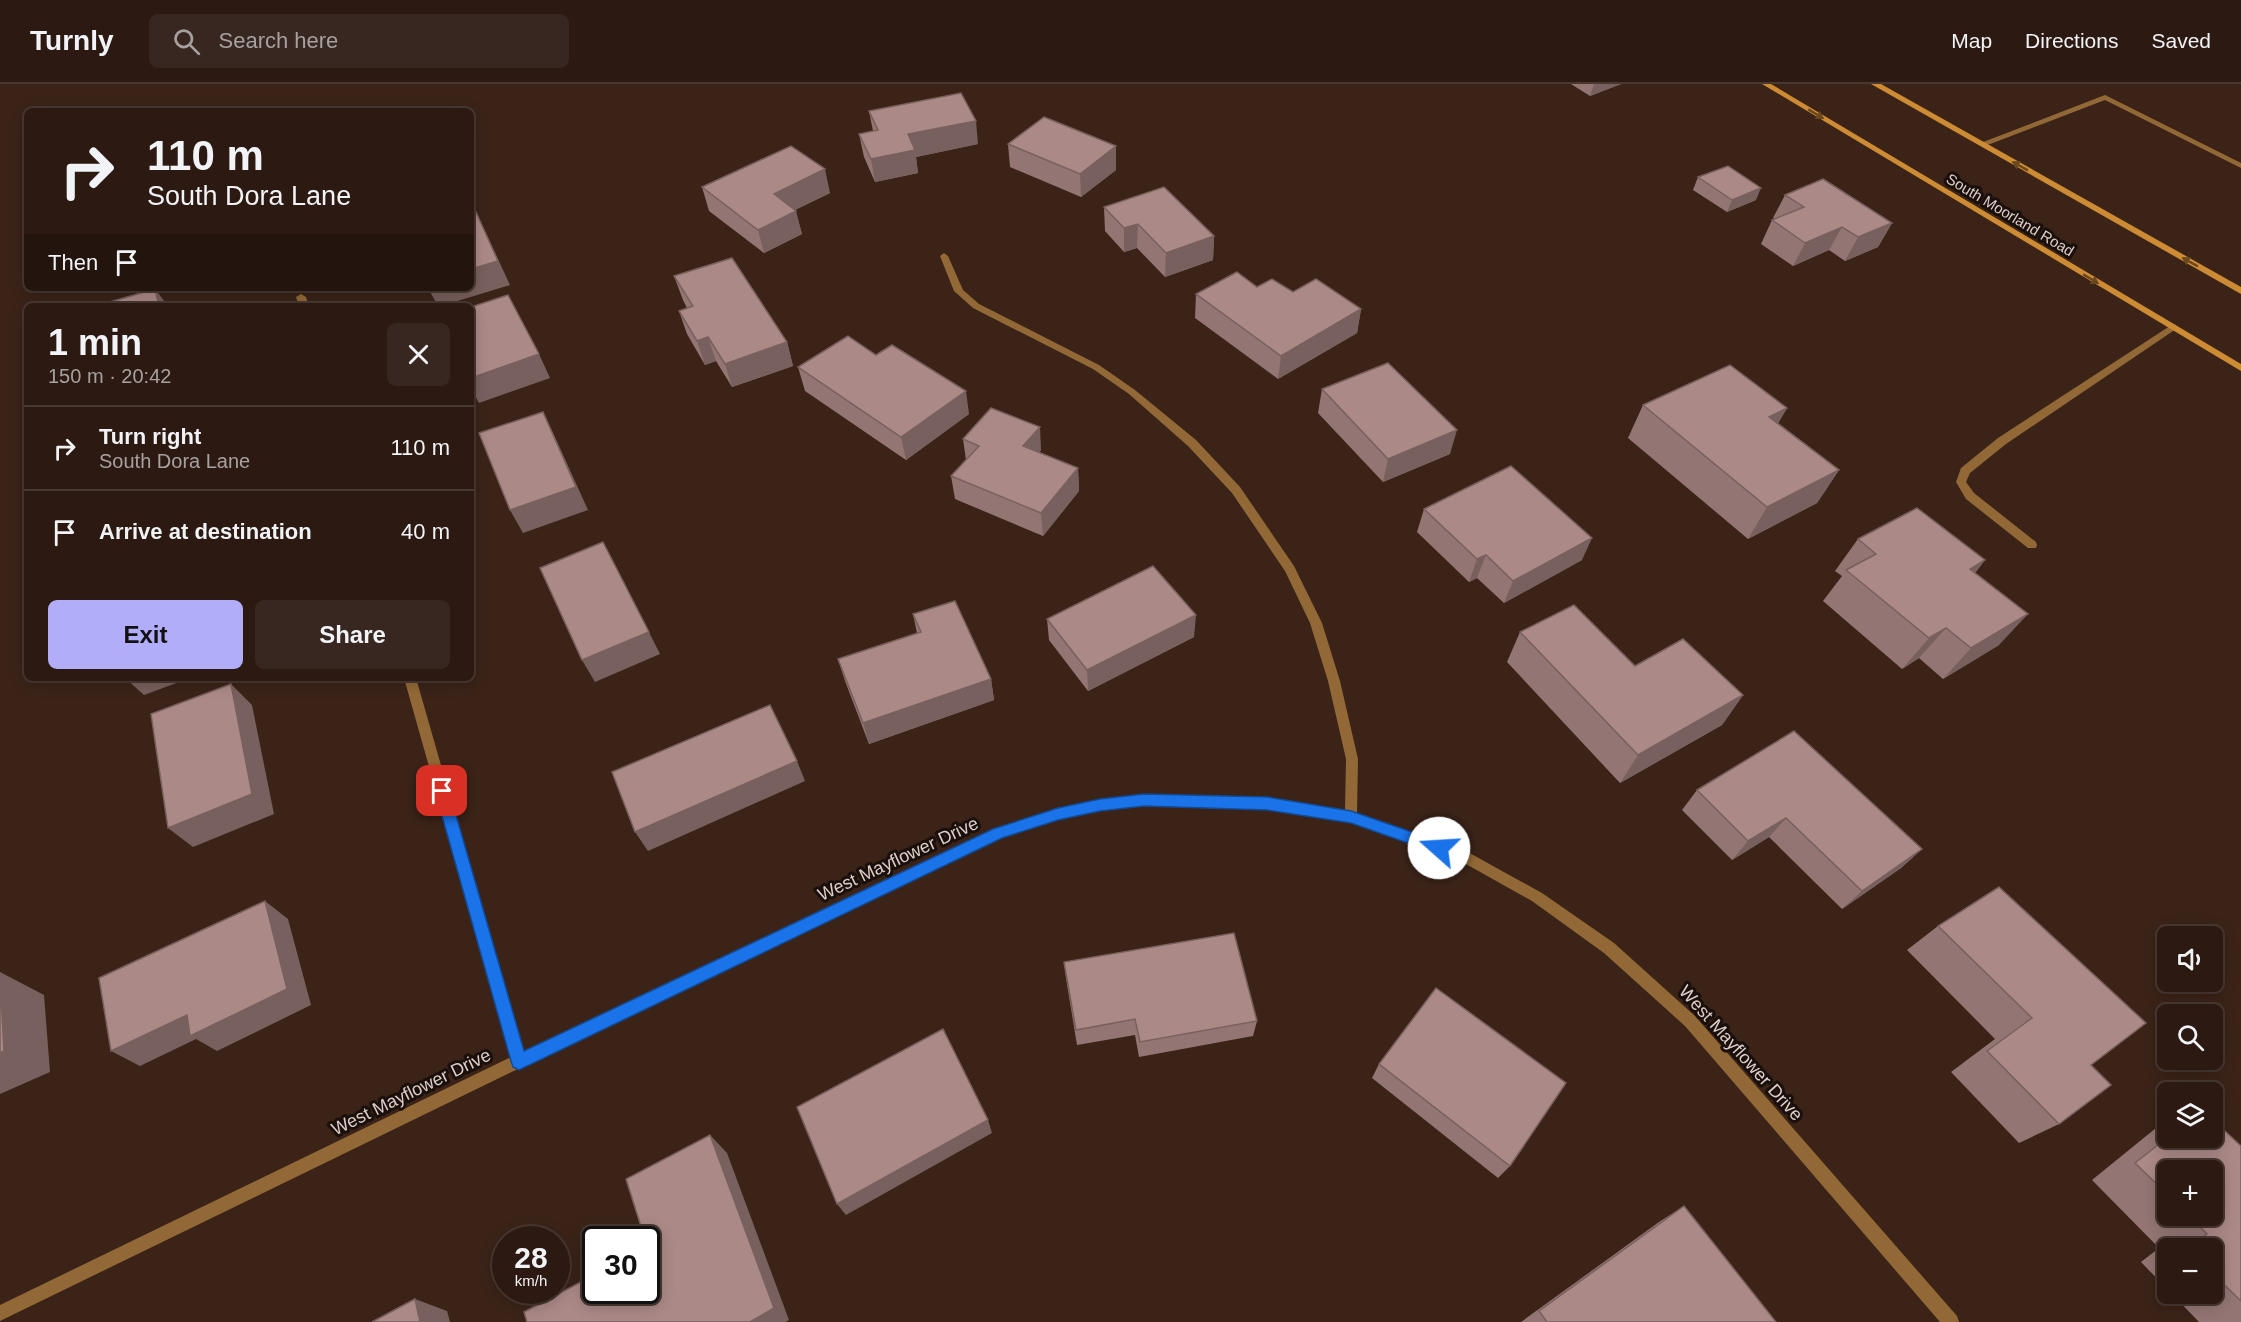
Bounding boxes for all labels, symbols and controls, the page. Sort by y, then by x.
search box [149,14,569,68]
text: Turnly [30,25,113,56]
icon: search [170,25,203,58]
text: Search here [218,28,338,53]
text: Map [1951,29,1992,52]
text: Directions [2025,29,2118,52]
text: Saved [2151,29,2211,52]
one-way arrow [1808,109,1825,119]
icon: right [48,132,126,210]
text: 110 m [147,132,264,179]
one-way arrow [2011,161,2028,171]
street label: South Moorland Road [1943,170,2077,259]
text: South Dora Lane [147,181,351,211]
icon: arrive [110,246,143,279]
text: Then [48,250,98,275]
one-way arrow [2181,257,2198,267]
one-way arrow [2083,273,2099,284]
text: 1 min [48,322,142,363]
button: close [387,323,450,386]
text: 150 m · 20:42 [48,365,171,387]
text: Turn right [99,424,201,449]
icon: right [48,432,81,465]
text: 110 m [390,435,450,460]
text: South Dora Lane [99,450,250,472]
icon: arrive [48,516,81,549]
text: Arrive at destination [99,519,312,544]
text: 40 m [401,519,450,544]
button: Exit [48,600,243,669]
button: Share [255,600,450,669]
pin [416,765,467,816]
icon: arrive [425,774,458,807]
street label: West Mayflower Drive [815,813,981,905]
position arrow [1407,816,1471,880]
map controls [2157,926,2223,1304]
button: sound [2157,926,2223,992]
street label: West Mayflower Drive [1675,981,1807,1125]
button: search [2157,1004,2223,1070]
street label: West Mayflower Drive [328,1045,494,1139]
button: layers [2157,1082,2223,1148]
button: + [2157,1160,2223,1226]
speed limit sign: 30 [582,1226,660,1304]
button: − [2157,1238,2223,1304]
text: 28 [514,1241,548,1274]
text: km/h [515,1272,547,1289]

